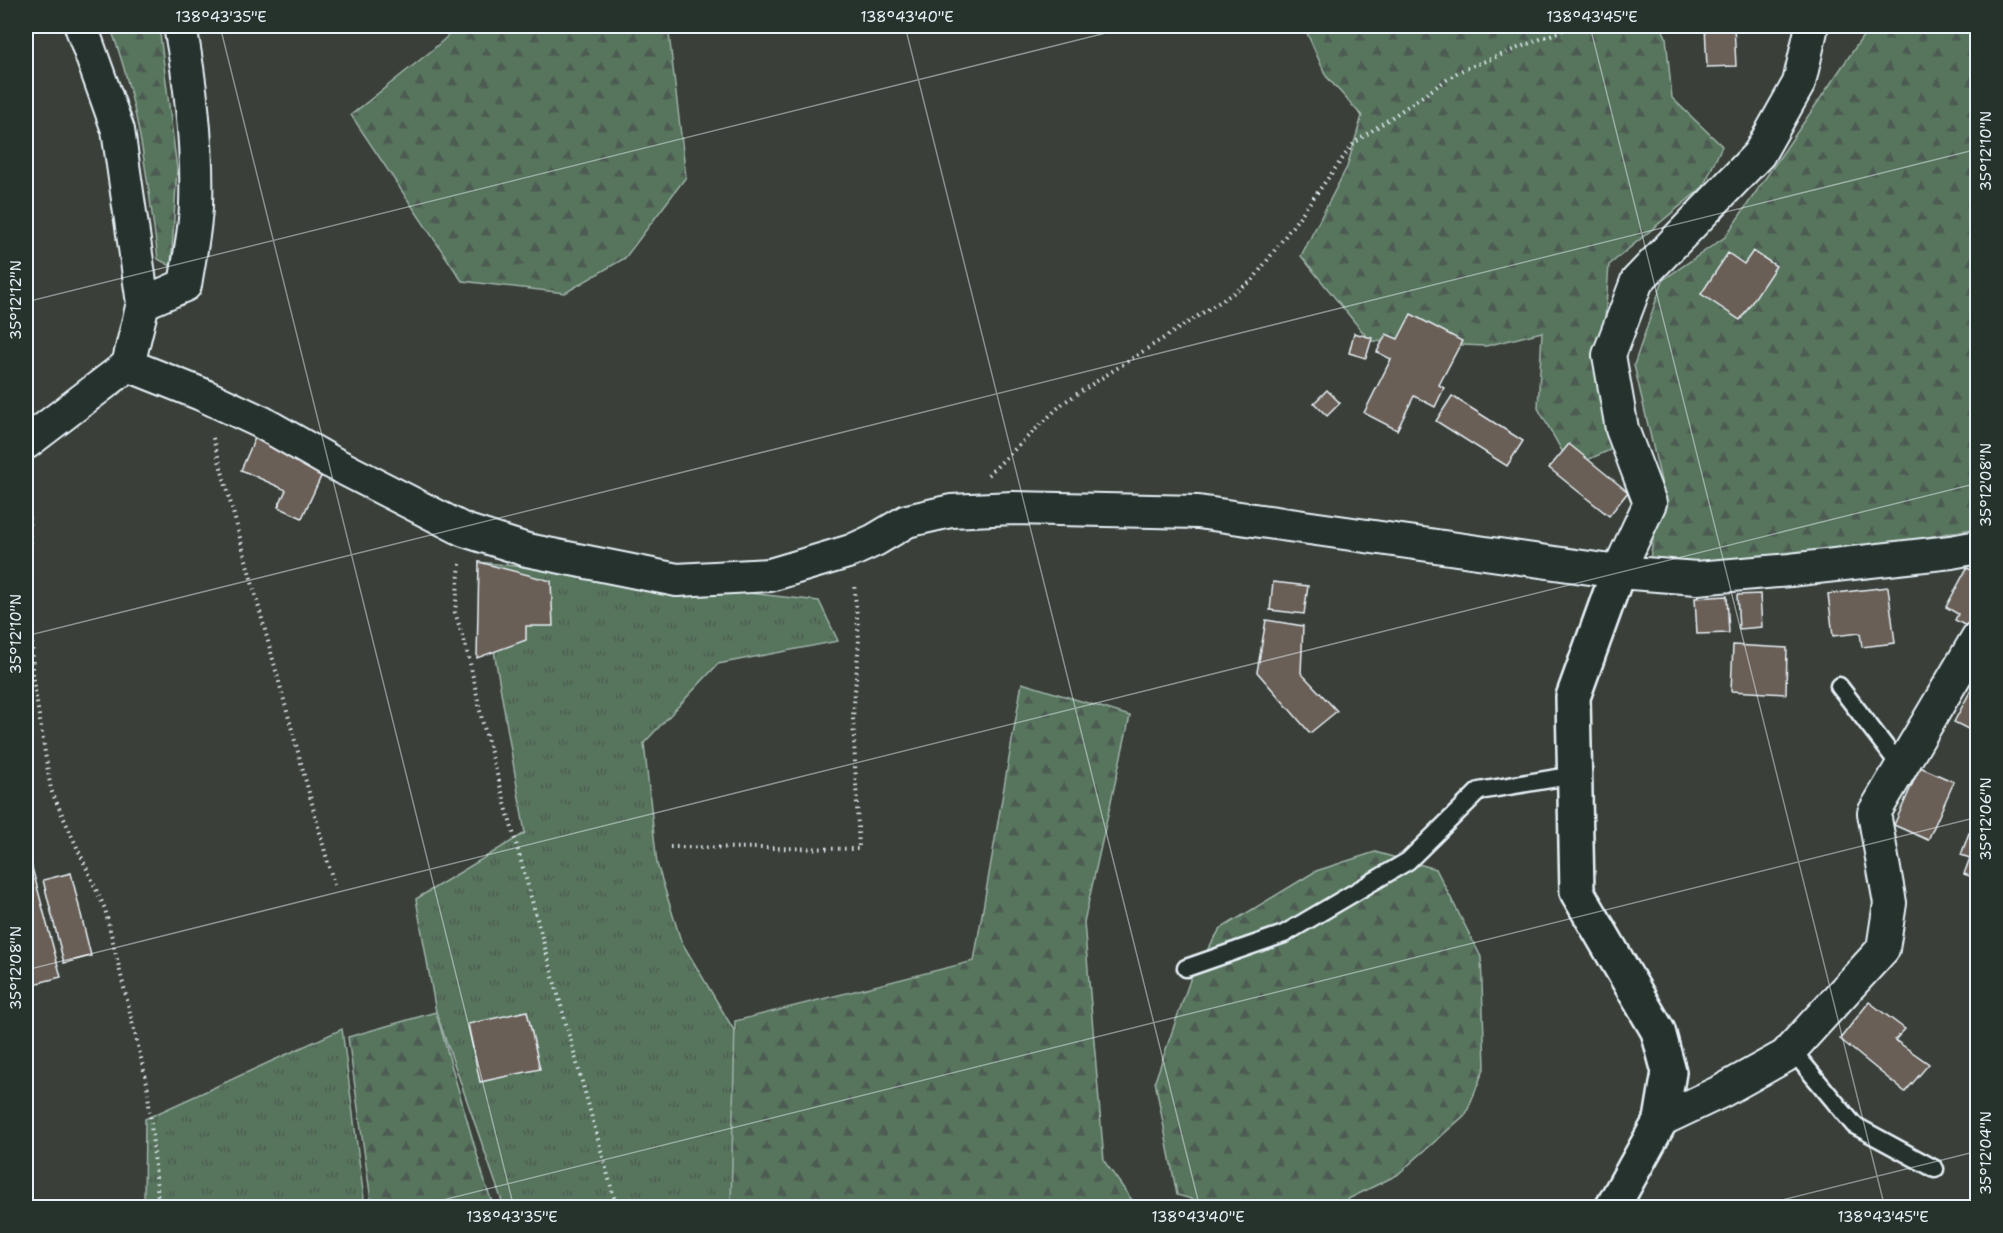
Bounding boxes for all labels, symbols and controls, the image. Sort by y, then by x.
text: 138°43'35"E [175,7,267,27]
text: 138°43'40"E [860,7,954,27]
text: 138°43'45"E [1546,7,1638,27]
text: 35°12'10"N [1976,111,1996,191]
text: 35°12'12"N [6,260,26,340]
text: 35°12'08"N [1976,443,1996,527]
text: 35°12'10"N [6,594,26,674]
text: 35°12'06"N [1976,777,1996,861]
text: 35°12'08"N [6,926,26,1010]
text: 35°12'04"N [1976,1111,1996,1195]
text: 138°43'35"E [466,1207,558,1227]
text: 138°43'40"E [1151,1207,1245,1227]
text: 138°43'45"E [1837,1207,1929,1227]

